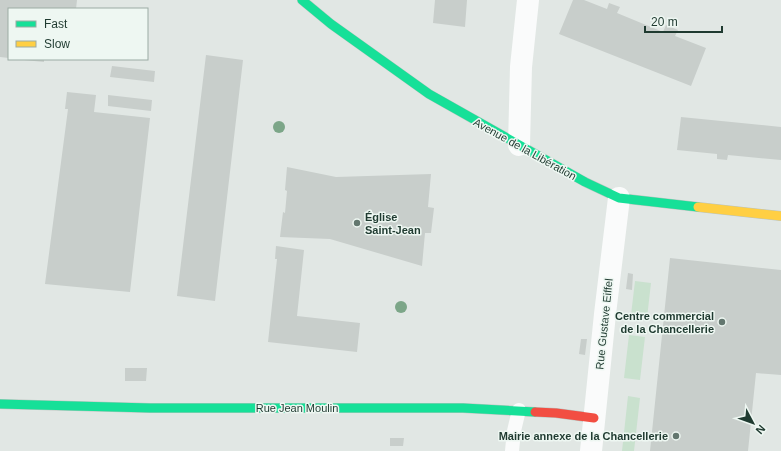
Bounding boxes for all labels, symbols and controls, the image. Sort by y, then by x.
legend [8,8,148,60]
scale bar [645,8,722,34]
text: 20 m [651,15,678,29]
text: Fast [44,17,68,31]
text: Slow [44,37,70,51]
street label: Avenue de la Libération [472,116,578,182]
place label: Église Saint-Jean [365,211,421,236]
marker: Église Saint-Jean [352,218,362,228]
street label: Rue Gustave Eiffel [593,278,615,370]
place label: Centre commercial de la Chancellerie [615,310,714,335]
marker: Centre commercial de la Chancellerie [717,317,727,327]
street label: Rue Jean Moulin [256,402,338,414]
north arrow [733,403,773,443]
text: N [753,423,768,437]
place label: Mairie annexe de la Chancellerie [499,430,668,442]
marker: Mairie annexe de la Chancellerie [671,431,681,441]

